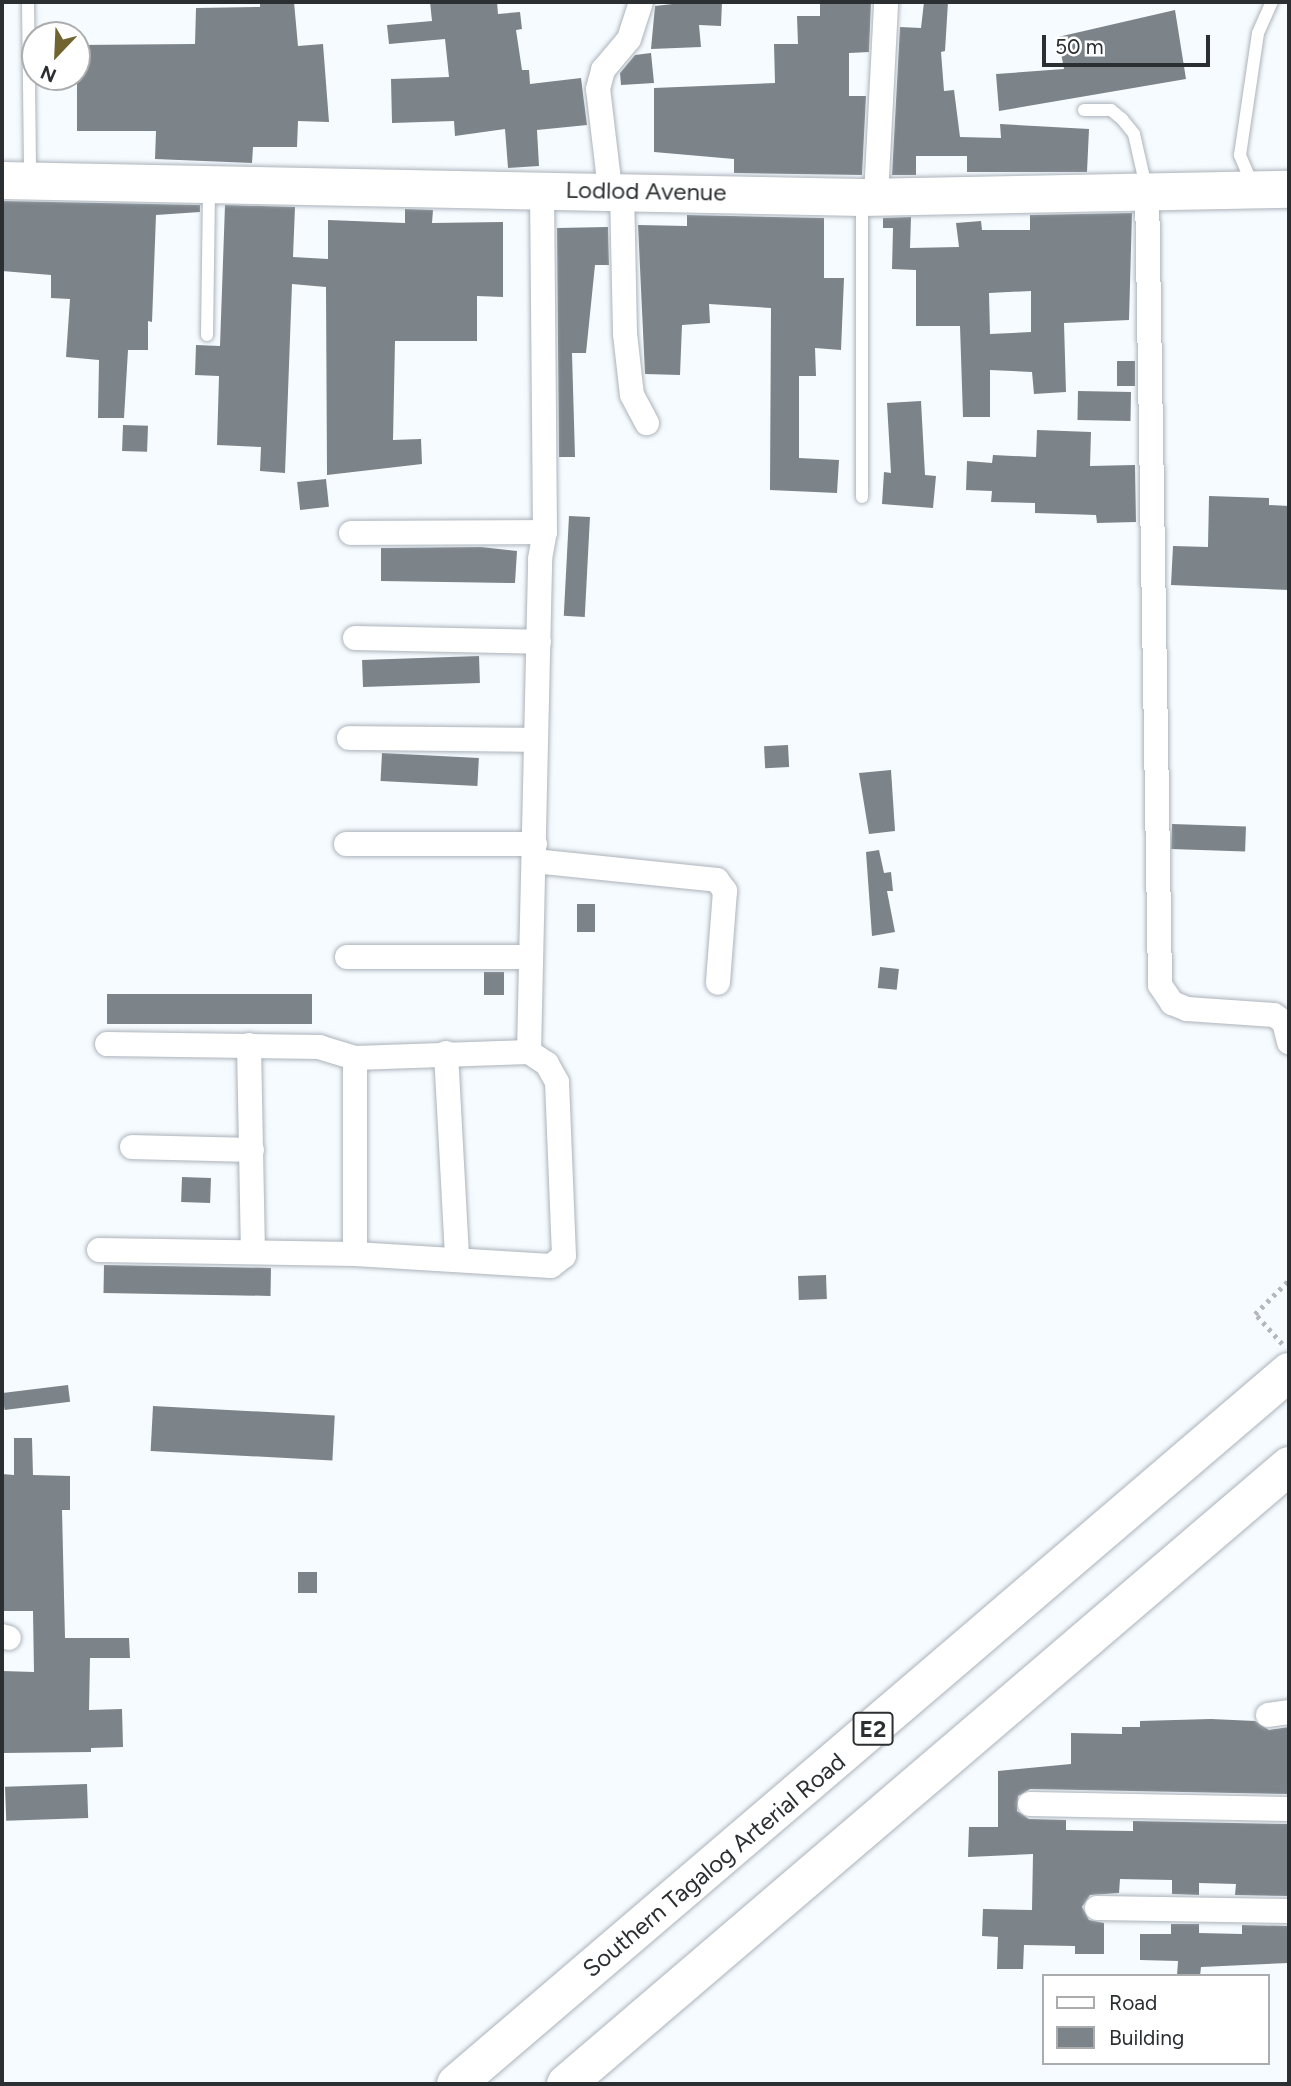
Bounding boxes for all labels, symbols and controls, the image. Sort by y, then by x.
north arrow [21,21,91,91]
scale bar [1046,21,1214,65]
text: 50 m [1055,34,1104,59]
text: N [37,60,60,87]
street label: Lodlod Avenue [565,175,727,207]
road number: E2 [852,1710,894,1748]
street label: Southern Tagalog Arterial Road [577,1747,851,1983]
legend [1042,1974,1270,2065]
text: Road [1109,1990,1157,2015]
text: Building [1109,2025,1184,2050]

